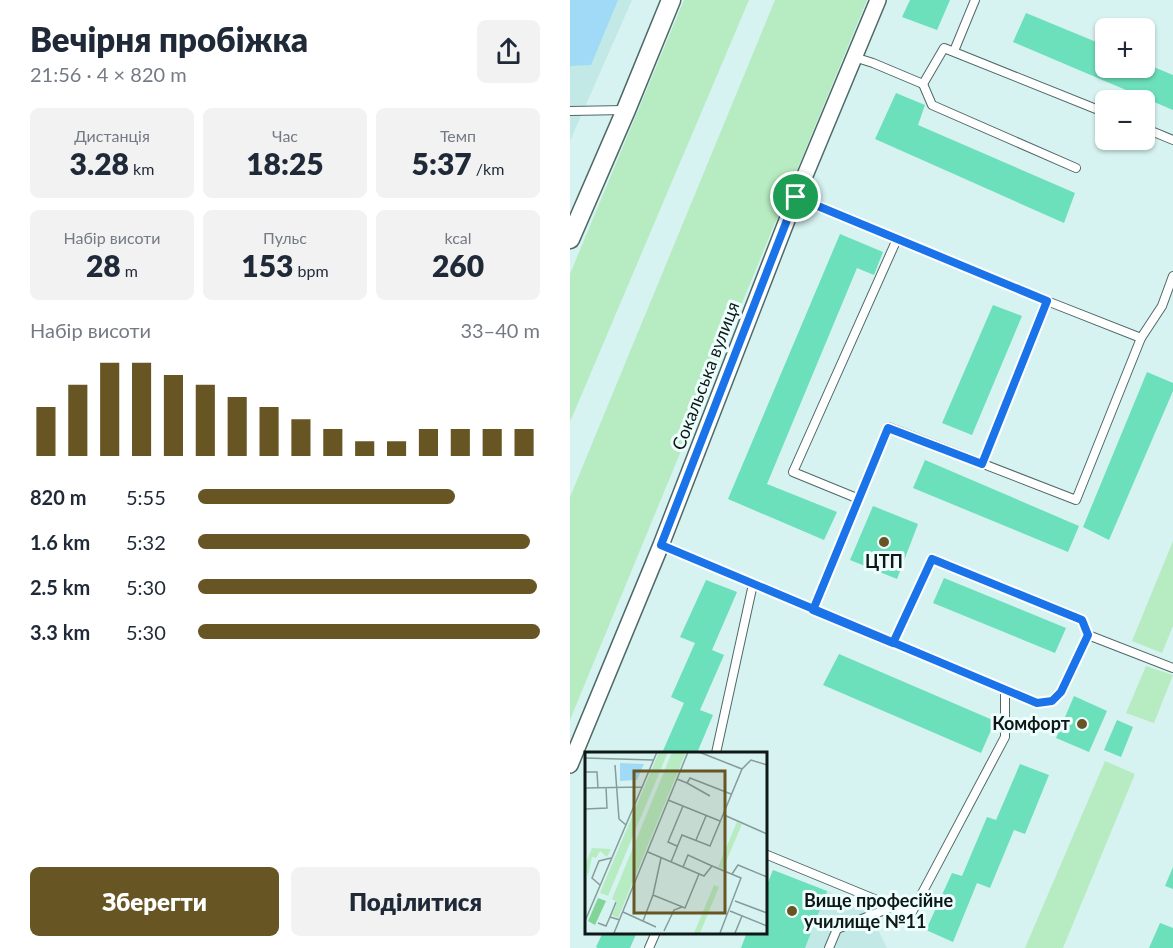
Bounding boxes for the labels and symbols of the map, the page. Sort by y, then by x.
pin [770,171,821,222]
street label: Сокальська вулиця [667,298,744,453]
marker: ЦТП [877,535,891,549]
place label: ЦТП [865,550,903,572]
place label: Комфорт [992,712,1071,734]
marker: Комфорт [1075,717,1089,731]
inset map [585,752,766,933]
place label: Вище професійне училище №11 [804,889,953,932]
marker: Вище професійне училище №11 [785,904,799,918]

